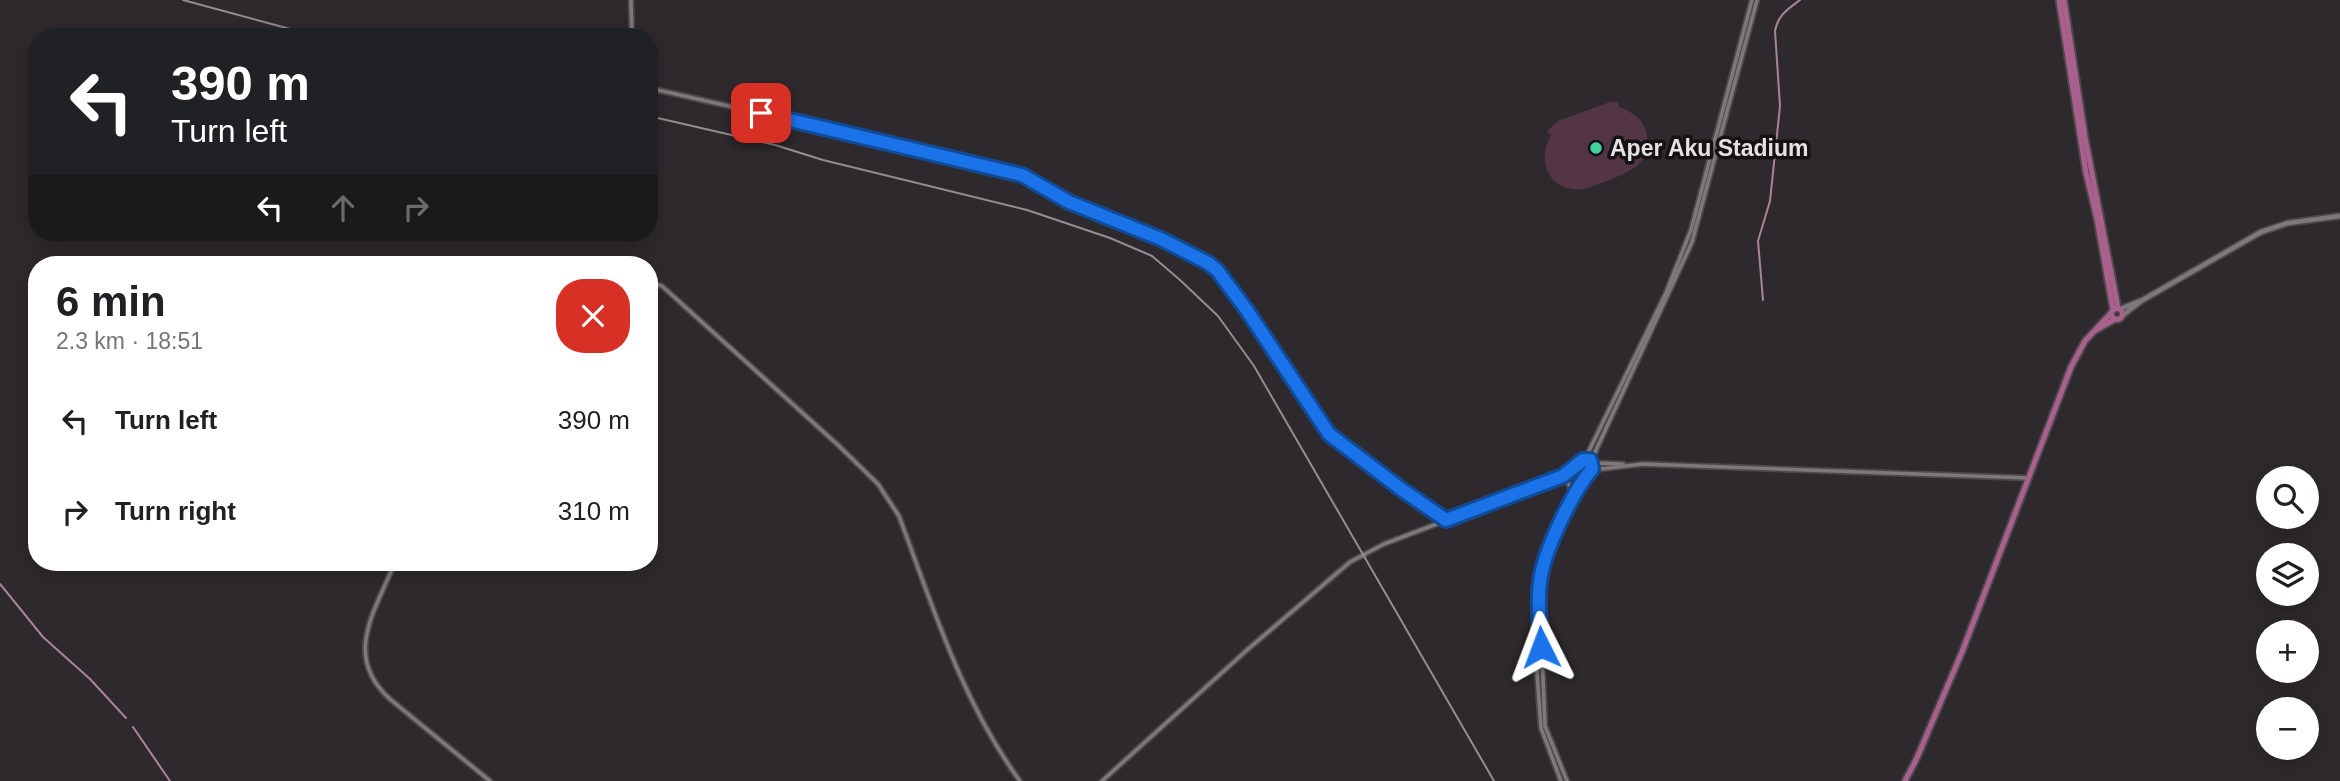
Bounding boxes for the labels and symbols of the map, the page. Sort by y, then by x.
pin [731,83,791,143]
place label: Aper Aku Stadium [1610,135,1809,161]
marker: Aper Aku Stadium [1588,140,1604,156]
position arrow [1504,610,1578,684]

